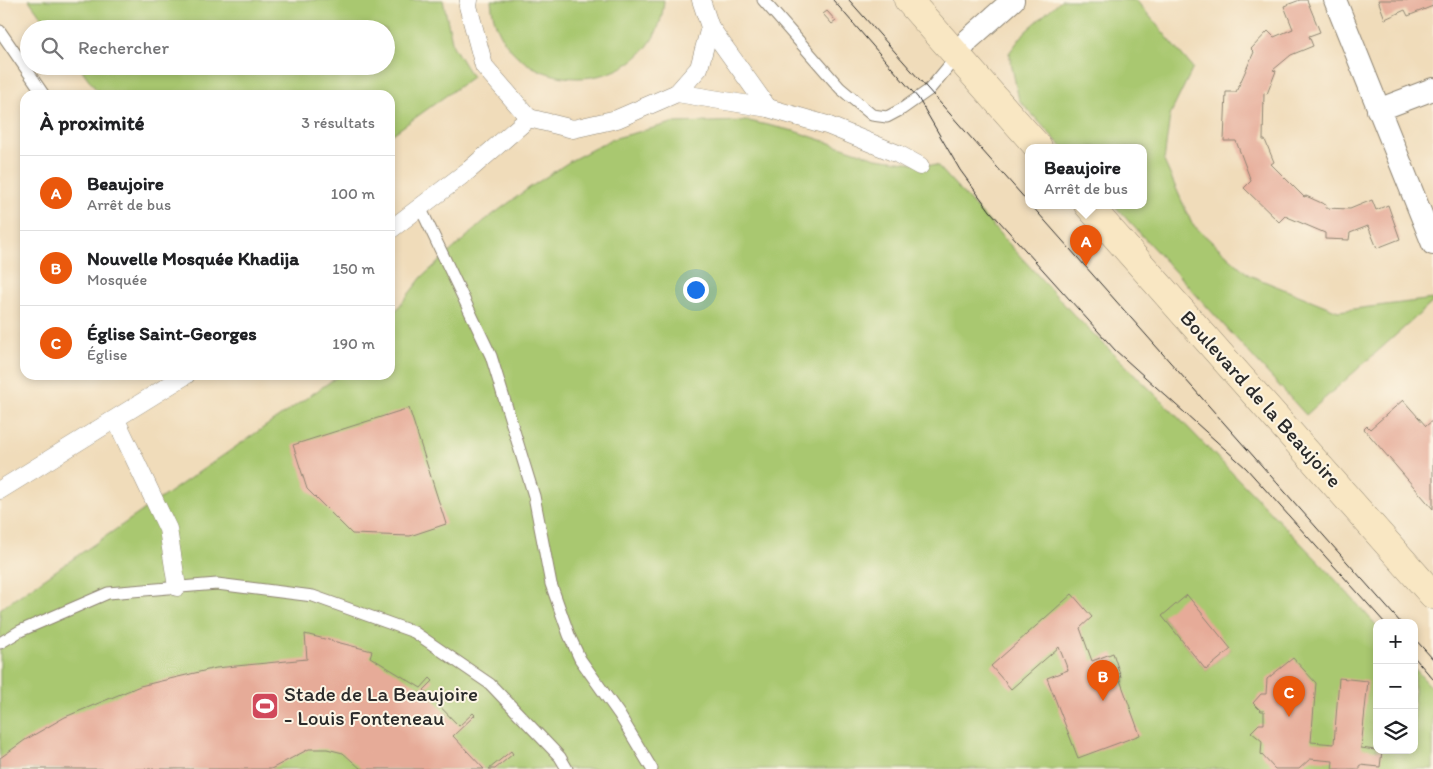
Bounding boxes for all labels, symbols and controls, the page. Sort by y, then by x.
search box [20,20,395,75]
icon: search [38,34,66,62]
text: Rechercher [78,36,169,59]
text: À proximité [40,110,145,135]
text: 3 résultats [301,113,375,132]
popup [1025,144,1147,209]
text: Beaujoire [1044,156,1121,179]
text: Beaujoire [87,172,164,195]
text: Arrêt de bus [1044,179,1128,198]
text: A [51,184,61,203]
text: 100 m [331,184,375,203]
text: Arrêt de bus [87,195,171,214]
pin: A [1070,225,1102,266]
text: Nouvelle Mosquée Khadija [87,247,299,270]
text: B [51,259,61,278]
text: 150 m [332,259,375,278]
text: Mosquée [87,270,147,289]
your location [683,277,709,303]
street label: Boulevard de la Beaujoire [1175,305,1347,492]
text: Église Saint-Georges [87,322,257,345]
text: C [51,334,61,353]
text: 190 m [332,334,375,353]
text: Église [87,345,127,364]
map controls [1373,619,1418,754]
button: + [1373,619,1418,664]
pin: B [1087,660,1119,701]
button: − [1373,664,1418,709]
pin: C [1273,676,1305,717]
place label: Stade de La Beaujoire - Louis Fonteneau [284,681,478,730]
sports icon: Stade de La Beaujoire - Louis Fonteneau [250,691,280,721]
button: layers [1373,709,1418,754]

